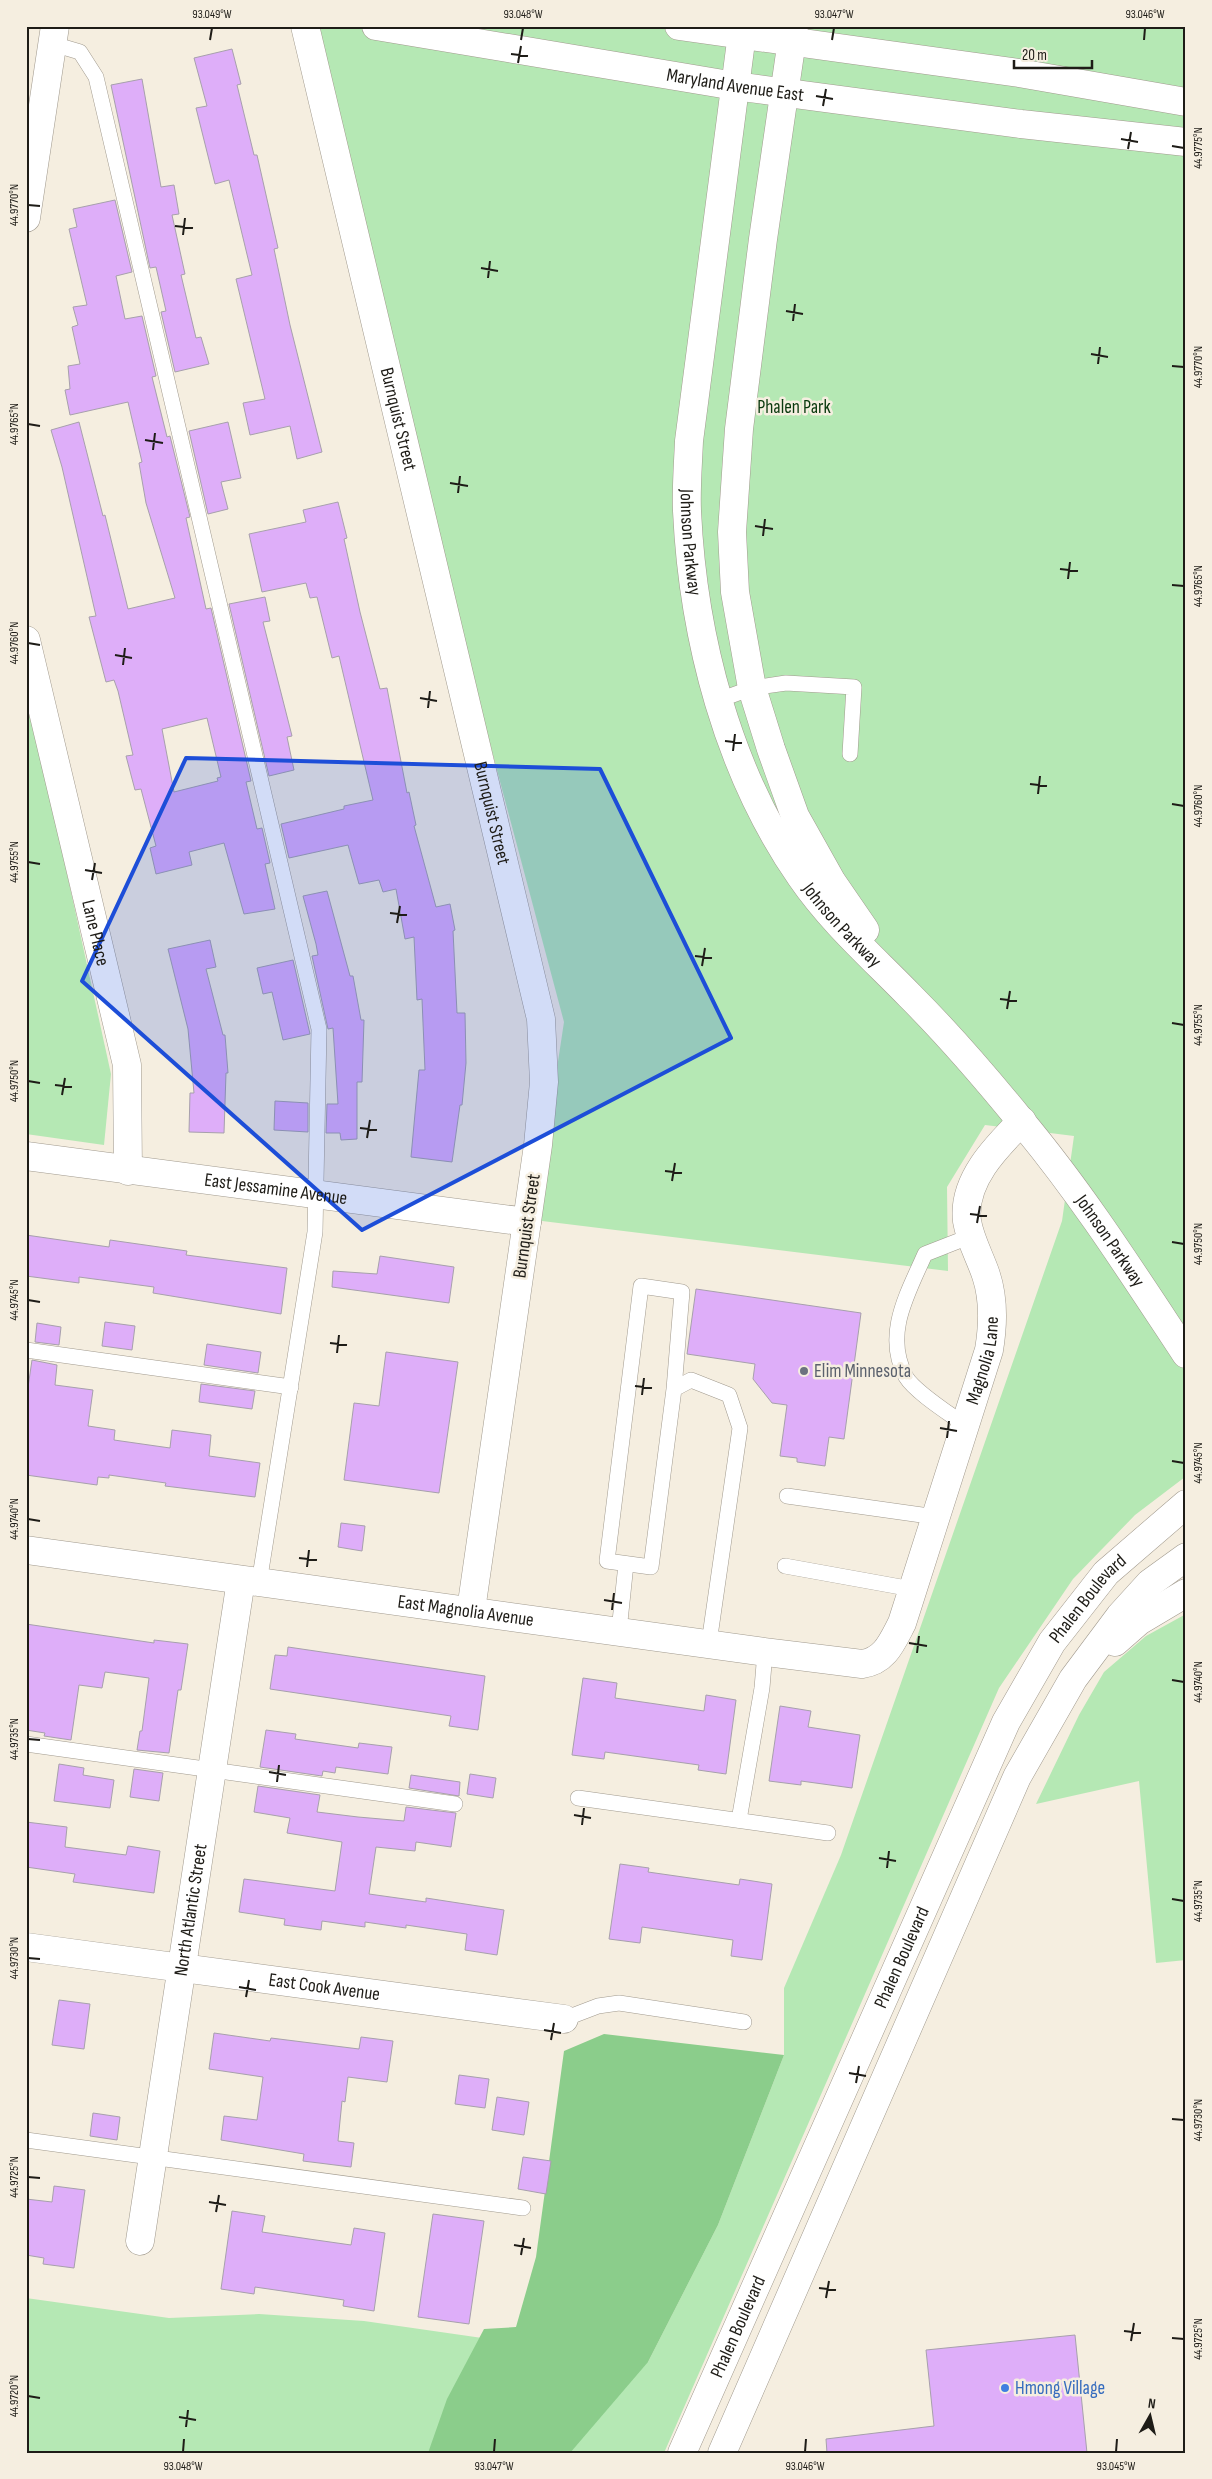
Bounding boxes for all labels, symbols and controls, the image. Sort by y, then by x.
text: 93.049°W [192,7,232,22]
text: 93.048°W [503,7,543,22]
text: 93.047°W [814,7,854,22]
text: 93.046°W [1125,7,1165,22]
scale bar [1014,38,1092,70]
text: 20 m [1022,46,1047,65]
street label: Maryland Avenue East [665,63,805,107]
text: 44.9775°N [1191,127,1206,169]
text: 44.9770°N [7,184,22,226]
text: 44.9770°N [1191,346,1206,388]
street label: Burnquist Street [375,365,422,473]
park label: Phalen Park [757,396,832,419]
text: 44.9765°N [7,403,22,445]
street label: Johnson Parkway [675,488,707,598]
text: 44.9765°N [1191,565,1206,607]
text: 44.9760°N [7,622,22,664]
street label: Burnquist Street [469,759,515,867]
text: 44.9760°N [1191,785,1206,827]
text: 44.9755°N [7,841,22,883]
street label: Johnson Parkway [797,877,887,973]
street label: Lane Place [77,897,115,968]
text: 44.9755°N [1191,1004,1206,1046]
text: 44.9750°N [7,1060,22,1102]
street label: East Jessamine Avenue [203,1168,349,1210]
street label: Burnquist Street [508,1172,546,1280]
street label: Johnson Parkway [1070,1189,1150,1292]
text: 44.9750°N [1191,1223,1206,1265]
text: 44.9745°N [7,1279,22,1321]
street label: Magnolia Lane [961,1316,1004,1407]
place label: Elim Minnesota [814,1360,911,1383]
marker: Elim Minnesota [798,1365,810,1377]
text: 44.9745°N [1191,1442,1206,1484]
text: 44.9740°N [7,1498,22,1540]
street label: Phalen Boulevard [1044,1549,1131,1648]
street label: East Magnolia Avenue [396,1590,535,1631]
text: 44.9740°N [1191,1661,1206,1703]
text: 44.9735°N [7,1718,22,1760]
street label: North Atlantic Street [169,1842,212,1978]
text: 44.9735°N [1191,1880,1206,1922]
street label: Phalen Boulevard [869,1903,934,2012]
text: 44.9730°N [7,1937,22,1979]
street label: East Cook Avenue [267,1968,381,2006]
text: 44.9730°N [1191,2099,1206,2141]
text: 44.9725°N [7,2156,22,2198]
street label: Phalen Boulevard [705,2272,770,2381]
text: 44.9725°N [1191,2318,1206,2360]
text: 44.9720°N [7,2375,22,2417]
place label: Hmong Village [1015,2377,1105,2400]
marker: Hmong Village [999,2382,1011,2394]
north arrow [1124,2392,1174,2442]
text: N [1147,2395,1157,2413]
text: 93.048°W [163,2459,203,2474]
text: 93.047°W [474,2459,514,2474]
text: 93.046°W [785,2459,825,2474]
text: 93.045°W [1097,2459,1136,2474]

